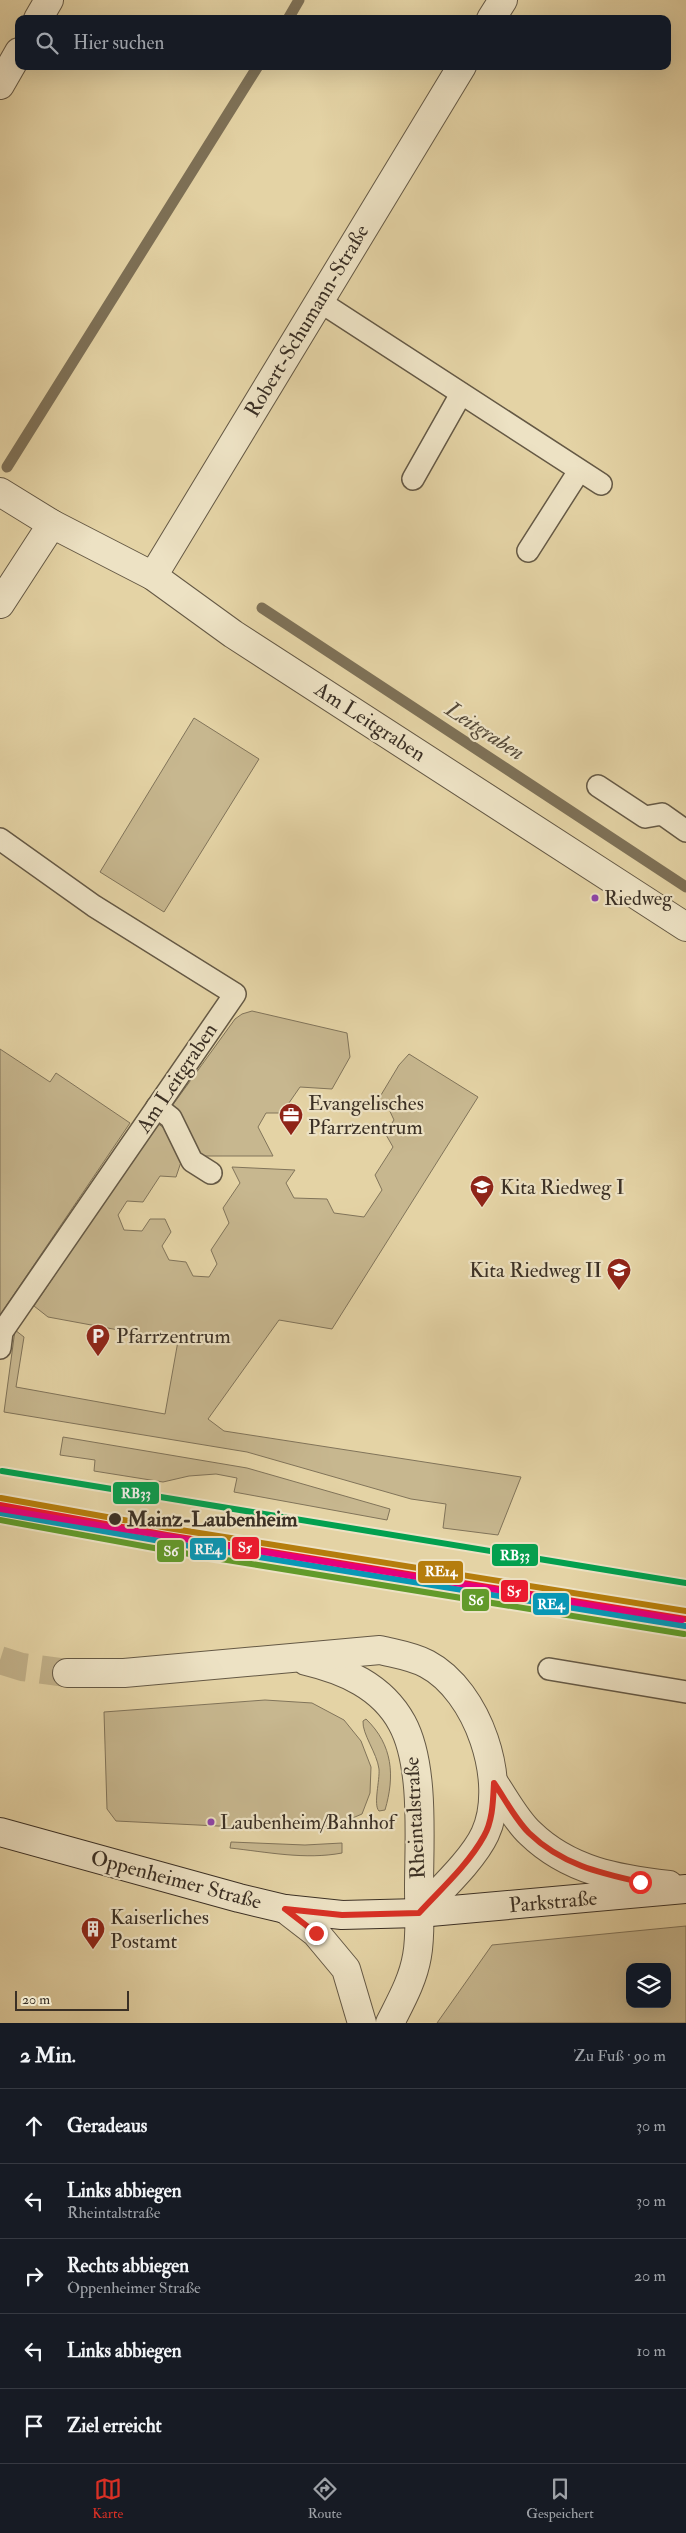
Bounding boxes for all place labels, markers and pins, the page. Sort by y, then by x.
place label: Riedweg [604,886,673,911]
marker: Riedweg [590,893,600,903]
place label: Evangelisches Pfarrzentrum [308,1090,424,1141]
office icon: Evangelisches Pfarrzentrum [278,1102,304,1136]
school or university icon: Kita Riedweg I [469,1174,495,1208]
place label: Kita Riedweg I [500,1174,624,1201]
place label: Kita Riedweg II [469,1257,602,1284]
school or university icon: Kita Riedweg II [606,1257,632,1291]
parking icon: Pfarrzentrum [85,1323,111,1357]
place label: Pfarrzentrum [116,1323,231,1350]
place label: Mainz-Laubenheim [126,1506,298,1533]
marker: Mainz-Laubenheim [107,1511,123,1527]
place label: Laubenheim/Bahnhof [220,1810,399,1835]
marker: Laubenheim/Bahnhof [206,1817,216,1827]
place label: Kaiserliches Postamt [110,1904,209,1955]
building icon: Kaiserliches Postamt [80,1916,106,1950]

